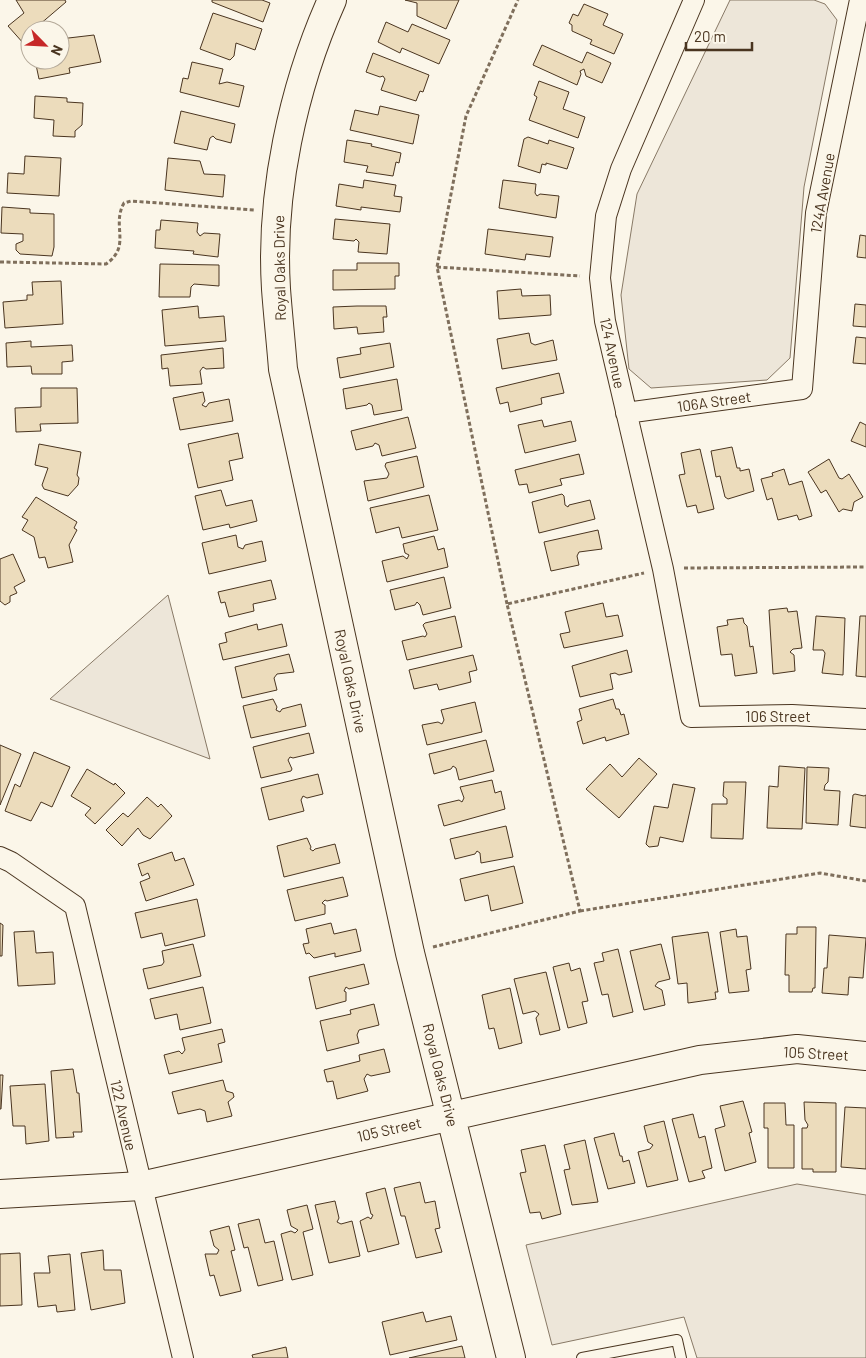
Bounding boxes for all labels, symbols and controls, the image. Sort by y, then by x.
north arrow [20,20,70,70]
scale bar [686,20,752,52]
text: 20 m [694,27,726,45]
text: N [48,43,67,58]
street label: 124A Avenue [806,151,838,235]
street label: Royal Oaks Drive [269,215,289,321]
street label: 124 Avenue [597,316,629,390]
street label: 106A Street [676,387,752,415]
street label: Royal Oaks Drive [331,627,371,735]
street label: 106 Street [745,707,811,725]
street label: Royal Oaks Drive [419,1021,463,1129]
street label: 105 Street [783,1042,849,1064]
street label: 122 Avenue [107,1078,141,1152]
street label: 105 Street [355,1113,423,1145]

